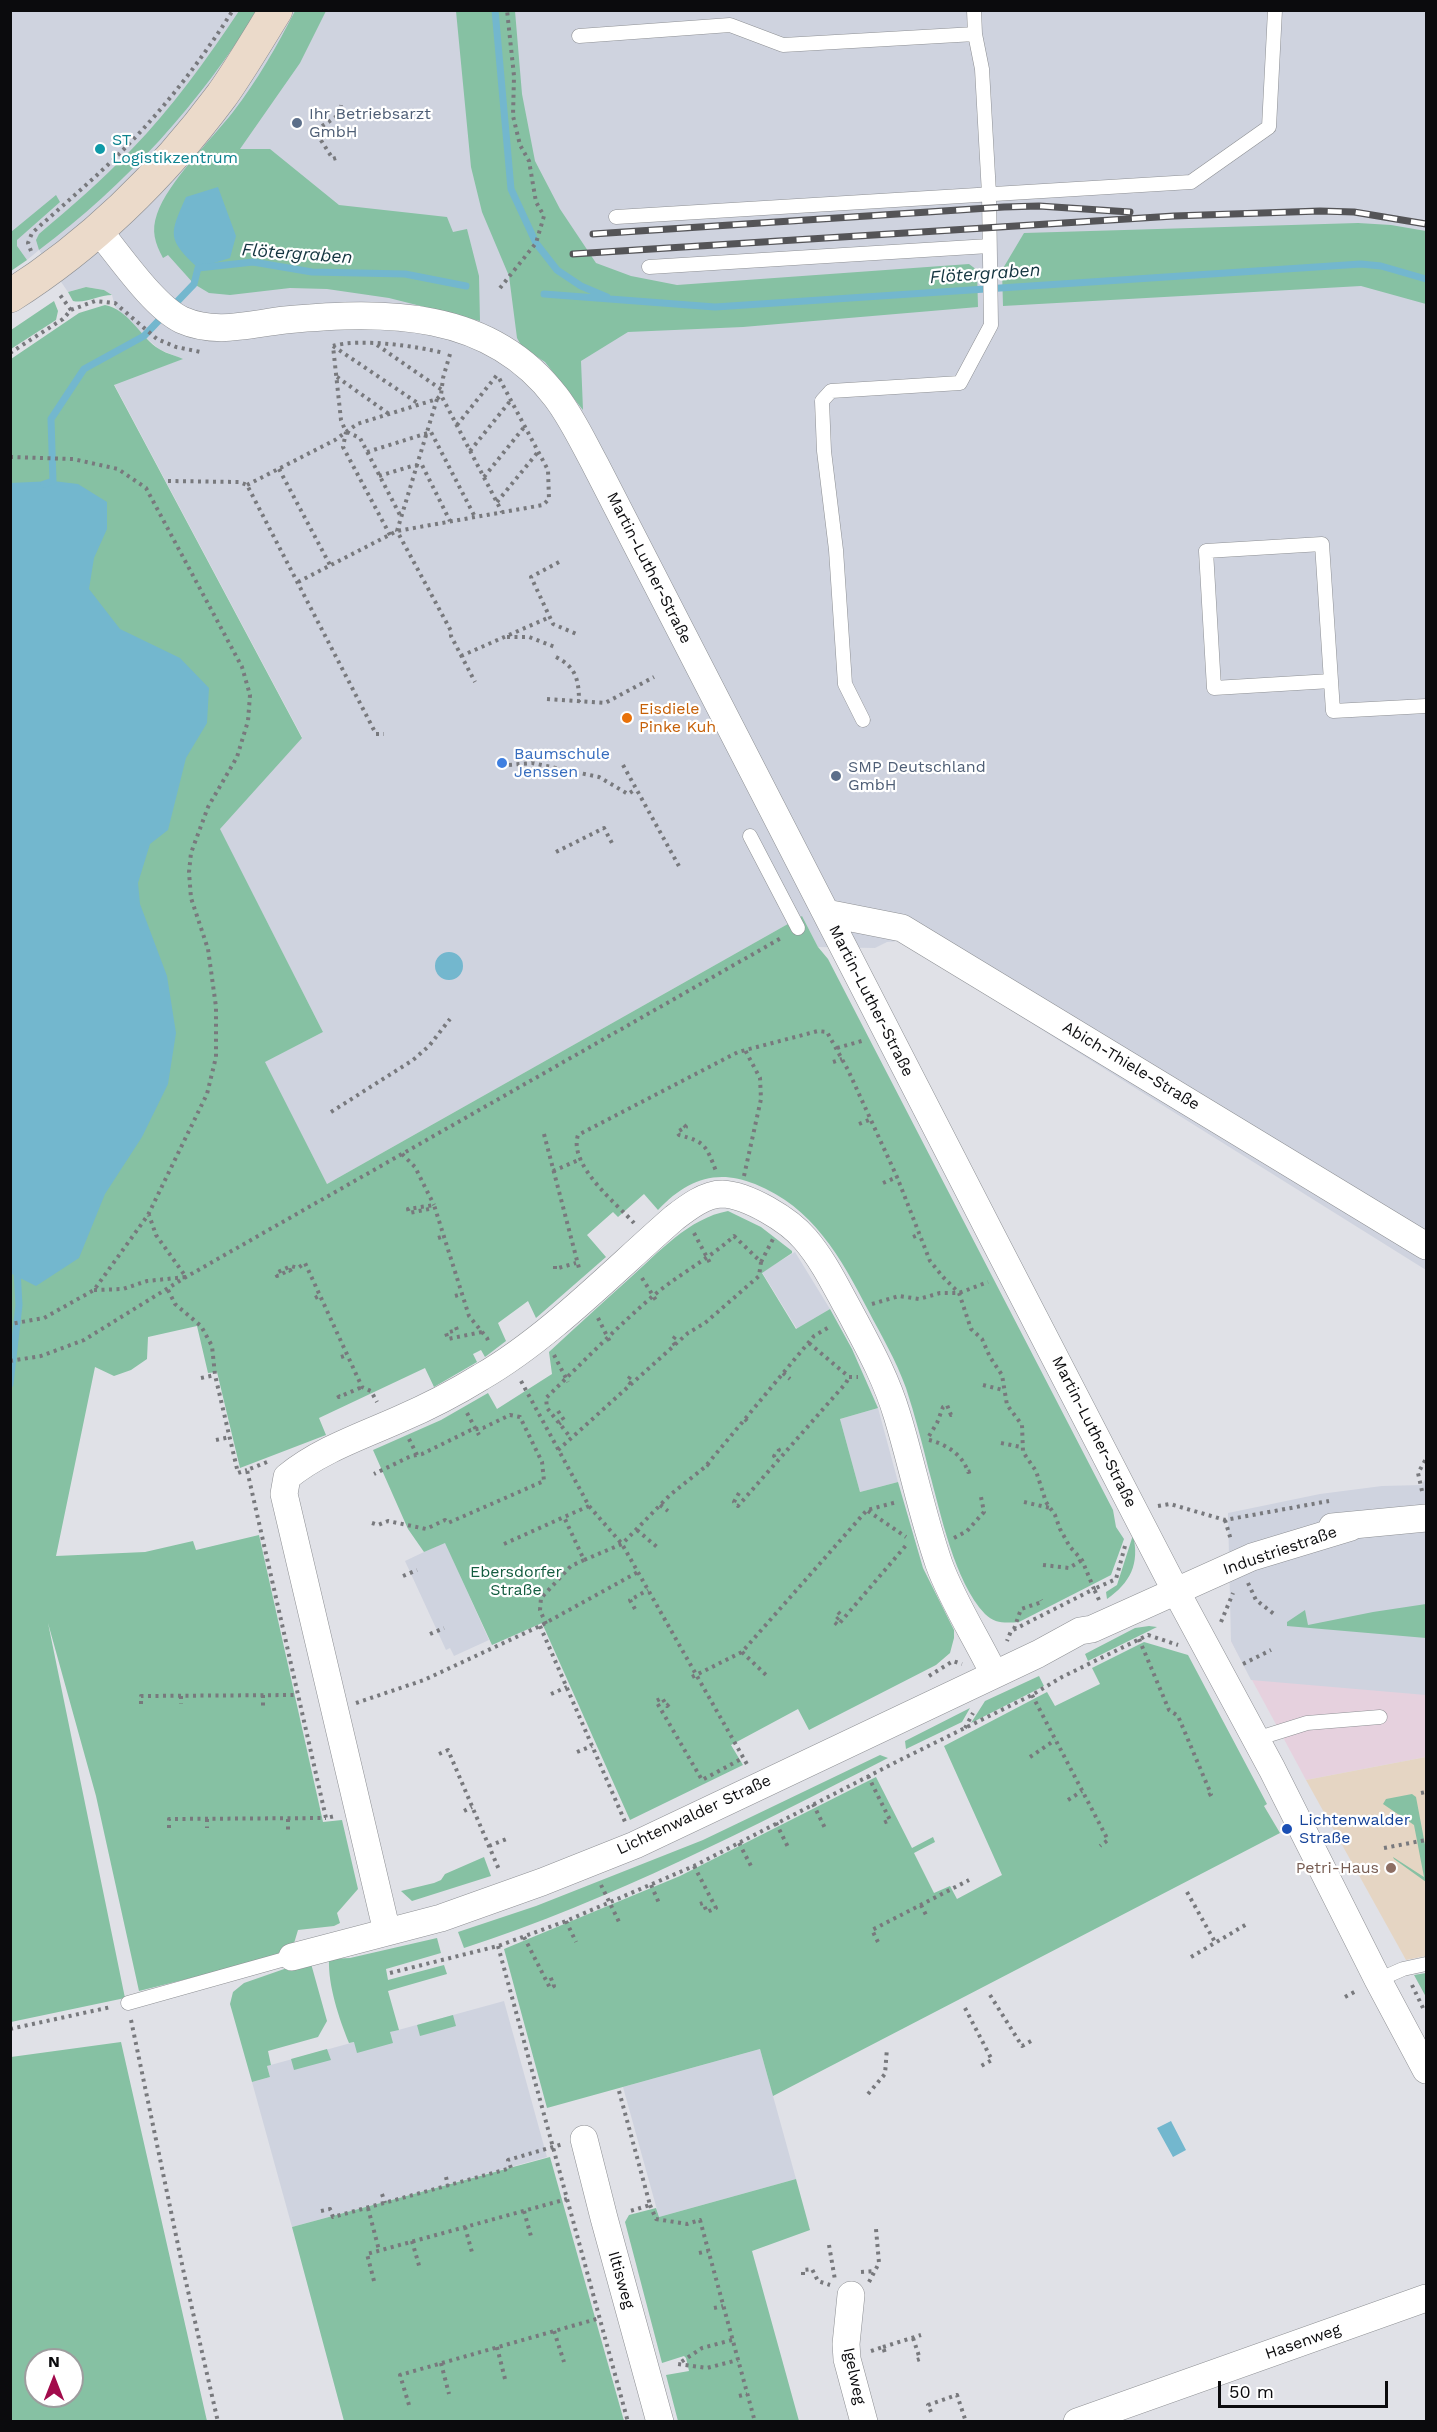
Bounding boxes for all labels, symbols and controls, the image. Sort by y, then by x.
place label: Ihr Betriebsarzt GmbH [309,104,431,142]
marker: Ihr Betriebsarzt GmbH [290,116,304,130]
place label: ST Logistikzentrum [112,130,238,168]
marker: ST Logistikzentrum [93,142,107,156]
water label: Flötergraben [241,239,353,269]
water label: Flötergraben [929,259,1041,289]
street label: Martin-Luther-Straße [602,489,696,647]
place label: Eisdiele Pinke Kuh [639,699,716,737]
marker: Eisdiele Pinke Kuh [620,711,634,725]
place label: Baumschule Jenssen [514,744,610,782]
marker: Baumschule Jenssen [495,756,509,770]
place label: SMP Deutschland GmbH [848,757,986,795]
marker: SMP Deutschland GmbH [829,769,843,783]
street label: Martin-Luther-Straße [824,922,918,1080]
street label: Abich-Thiele-Straße [1059,1017,1203,1115]
street label: Martin-Luther-Straße [1047,1353,1141,1511]
street label: Industriestraße [1221,1523,1339,1579]
park label: Ebersdorfer Straße [470,1562,562,1600]
street label: Lichtenwalder Straße [614,1771,774,1859]
place label: Lichtenwalder Straße [1299,1810,1410,1848]
marker: Lichtenwalder Straße [1280,1822,1294,1836]
place label: Petri-Haus [1296,1858,1379,1878]
marker: Petri-Haus [1384,1861,1398,1875]
street label: Iltisweg [604,2249,638,2311]
street label: Hasenweg [1263,2320,1343,2364]
street label: Igelweg [839,2346,869,2406]
north arrow [24,2348,84,2408]
text: N [48,2352,60,2371]
scale bar [1221,2369,1390,2407]
text: 50 m [1229,2381,1274,2402]

